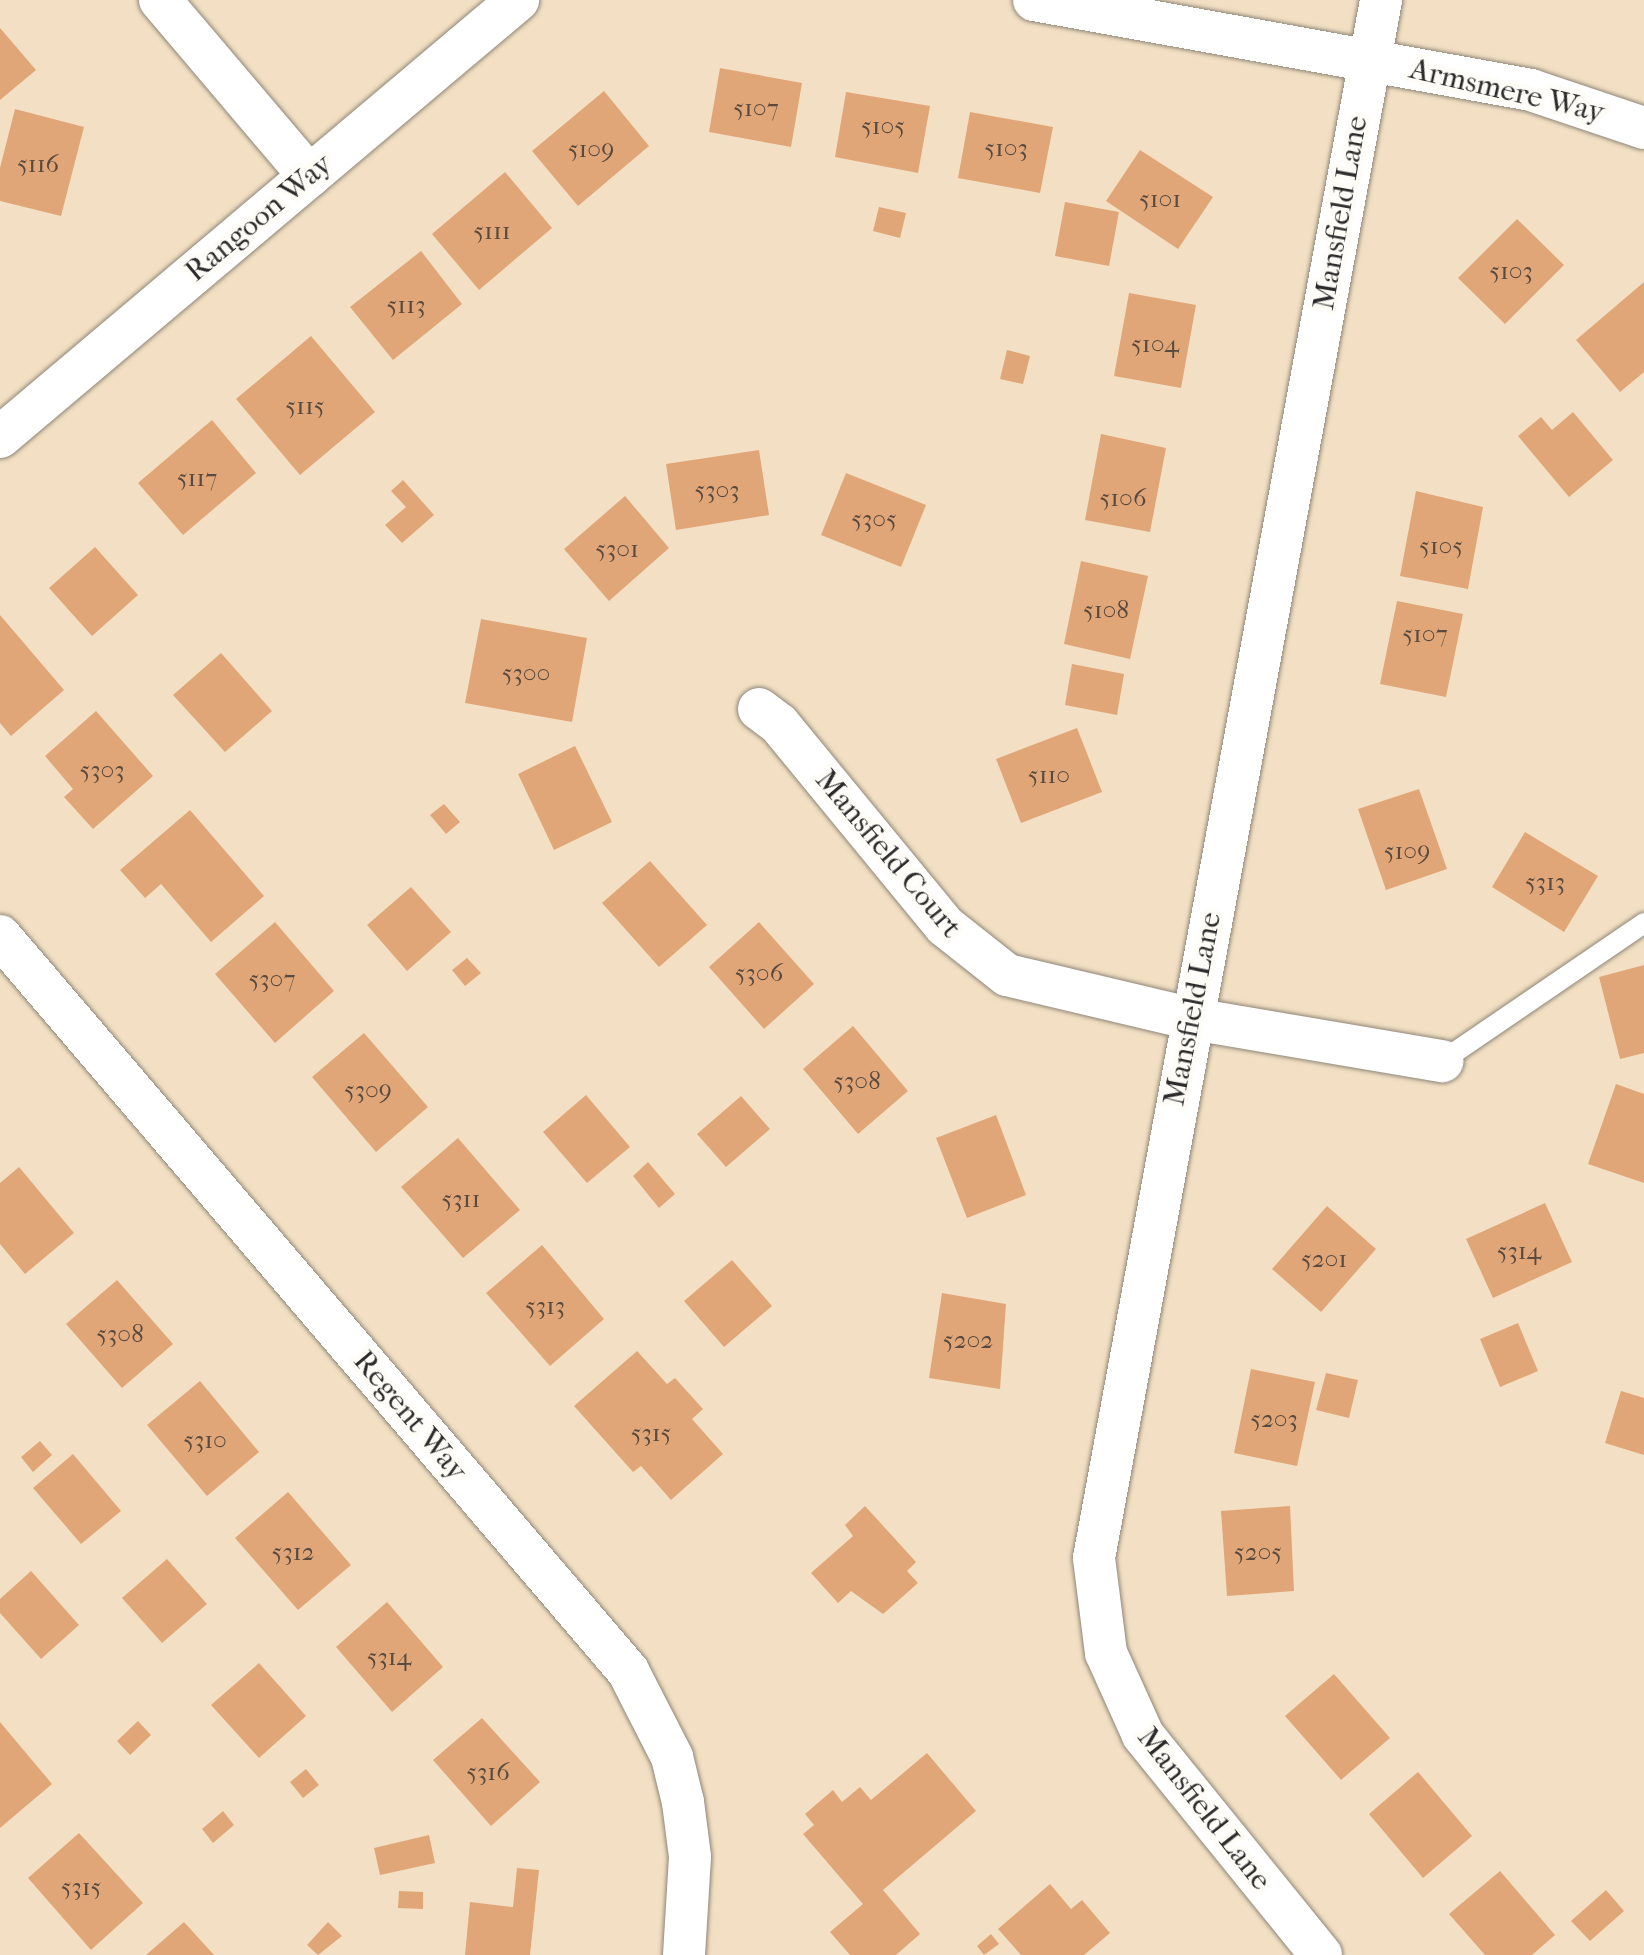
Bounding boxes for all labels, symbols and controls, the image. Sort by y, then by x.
street label: Armsmere Way [1406,51,1608,131]
house number: 5107 [733,93,779,123]
house number: 5105 [861,111,905,141]
street label: Mansfield Lane [1306,113,1376,313]
house number: 5103 [984,133,1028,163]
house number: 5109 [568,134,614,164]
street label: Rangoon Way [178,146,340,290]
house number: 5116 [17,149,59,179]
house number: 5101 [1139,184,1181,214]
house number: 5111 [473,216,511,246]
house number: 5103 [1489,256,1533,286]
house number: 5113 [387,290,425,320]
house number: 5104 [1131,329,1179,359]
house number: 5115 [285,391,325,421]
house number: 5117 [177,463,217,493]
house number: 5303 [694,475,740,505]
house number: 5106 [1100,483,1146,513]
house number: 5305 [851,504,897,534]
house number: 5105 [1419,531,1463,561]
house number: 5301 [595,534,639,564]
house number: 5108 [1083,595,1129,625]
house number: 5107 [1402,619,1448,649]
house number: 5300 [502,658,550,688]
house number: 5303 [79,755,125,785]
house number: 5110 [1028,760,1070,790]
street label: Mansfield Court [807,763,969,945]
house number: 5109 [1384,836,1430,866]
house number: 5313 [1525,867,1565,897]
street label: Mansfield Lane [1157,909,1229,1109]
house number: 5306 [735,958,783,988]
house number: 5307 [249,964,295,994]
house number: 5308 [833,1066,881,1096]
house number: 5309 [344,1075,392,1105]
house number: 5311 [442,1184,480,1214]
house number: 5314 [1497,1236,1541,1266]
house number: 5201 [1301,1244,1347,1274]
house number: 5313 [525,1291,565,1321]
house number: 5308 [96,1319,144,1349]
house number: 5202 [943,1325,993,1355]
street label: Regent Way [345,1344,475,1488]
house number: 5203 [1250,1404,1298,1434]
house number: 5315 [631,1418,671,1448]
house number: 5310 [183,1425,227,1455]
house number: 5312 [272,1537,314,1567]
house number: 5205 [1234,1537,1282,1567]
house number: 5314 [367,1642,411,1672]
street label: Mansfield Lane [1129,1721,1279,1897]
house number: 5316 [466,1757,510,1787]
house number: 5315 [61,1872,101,1902]

